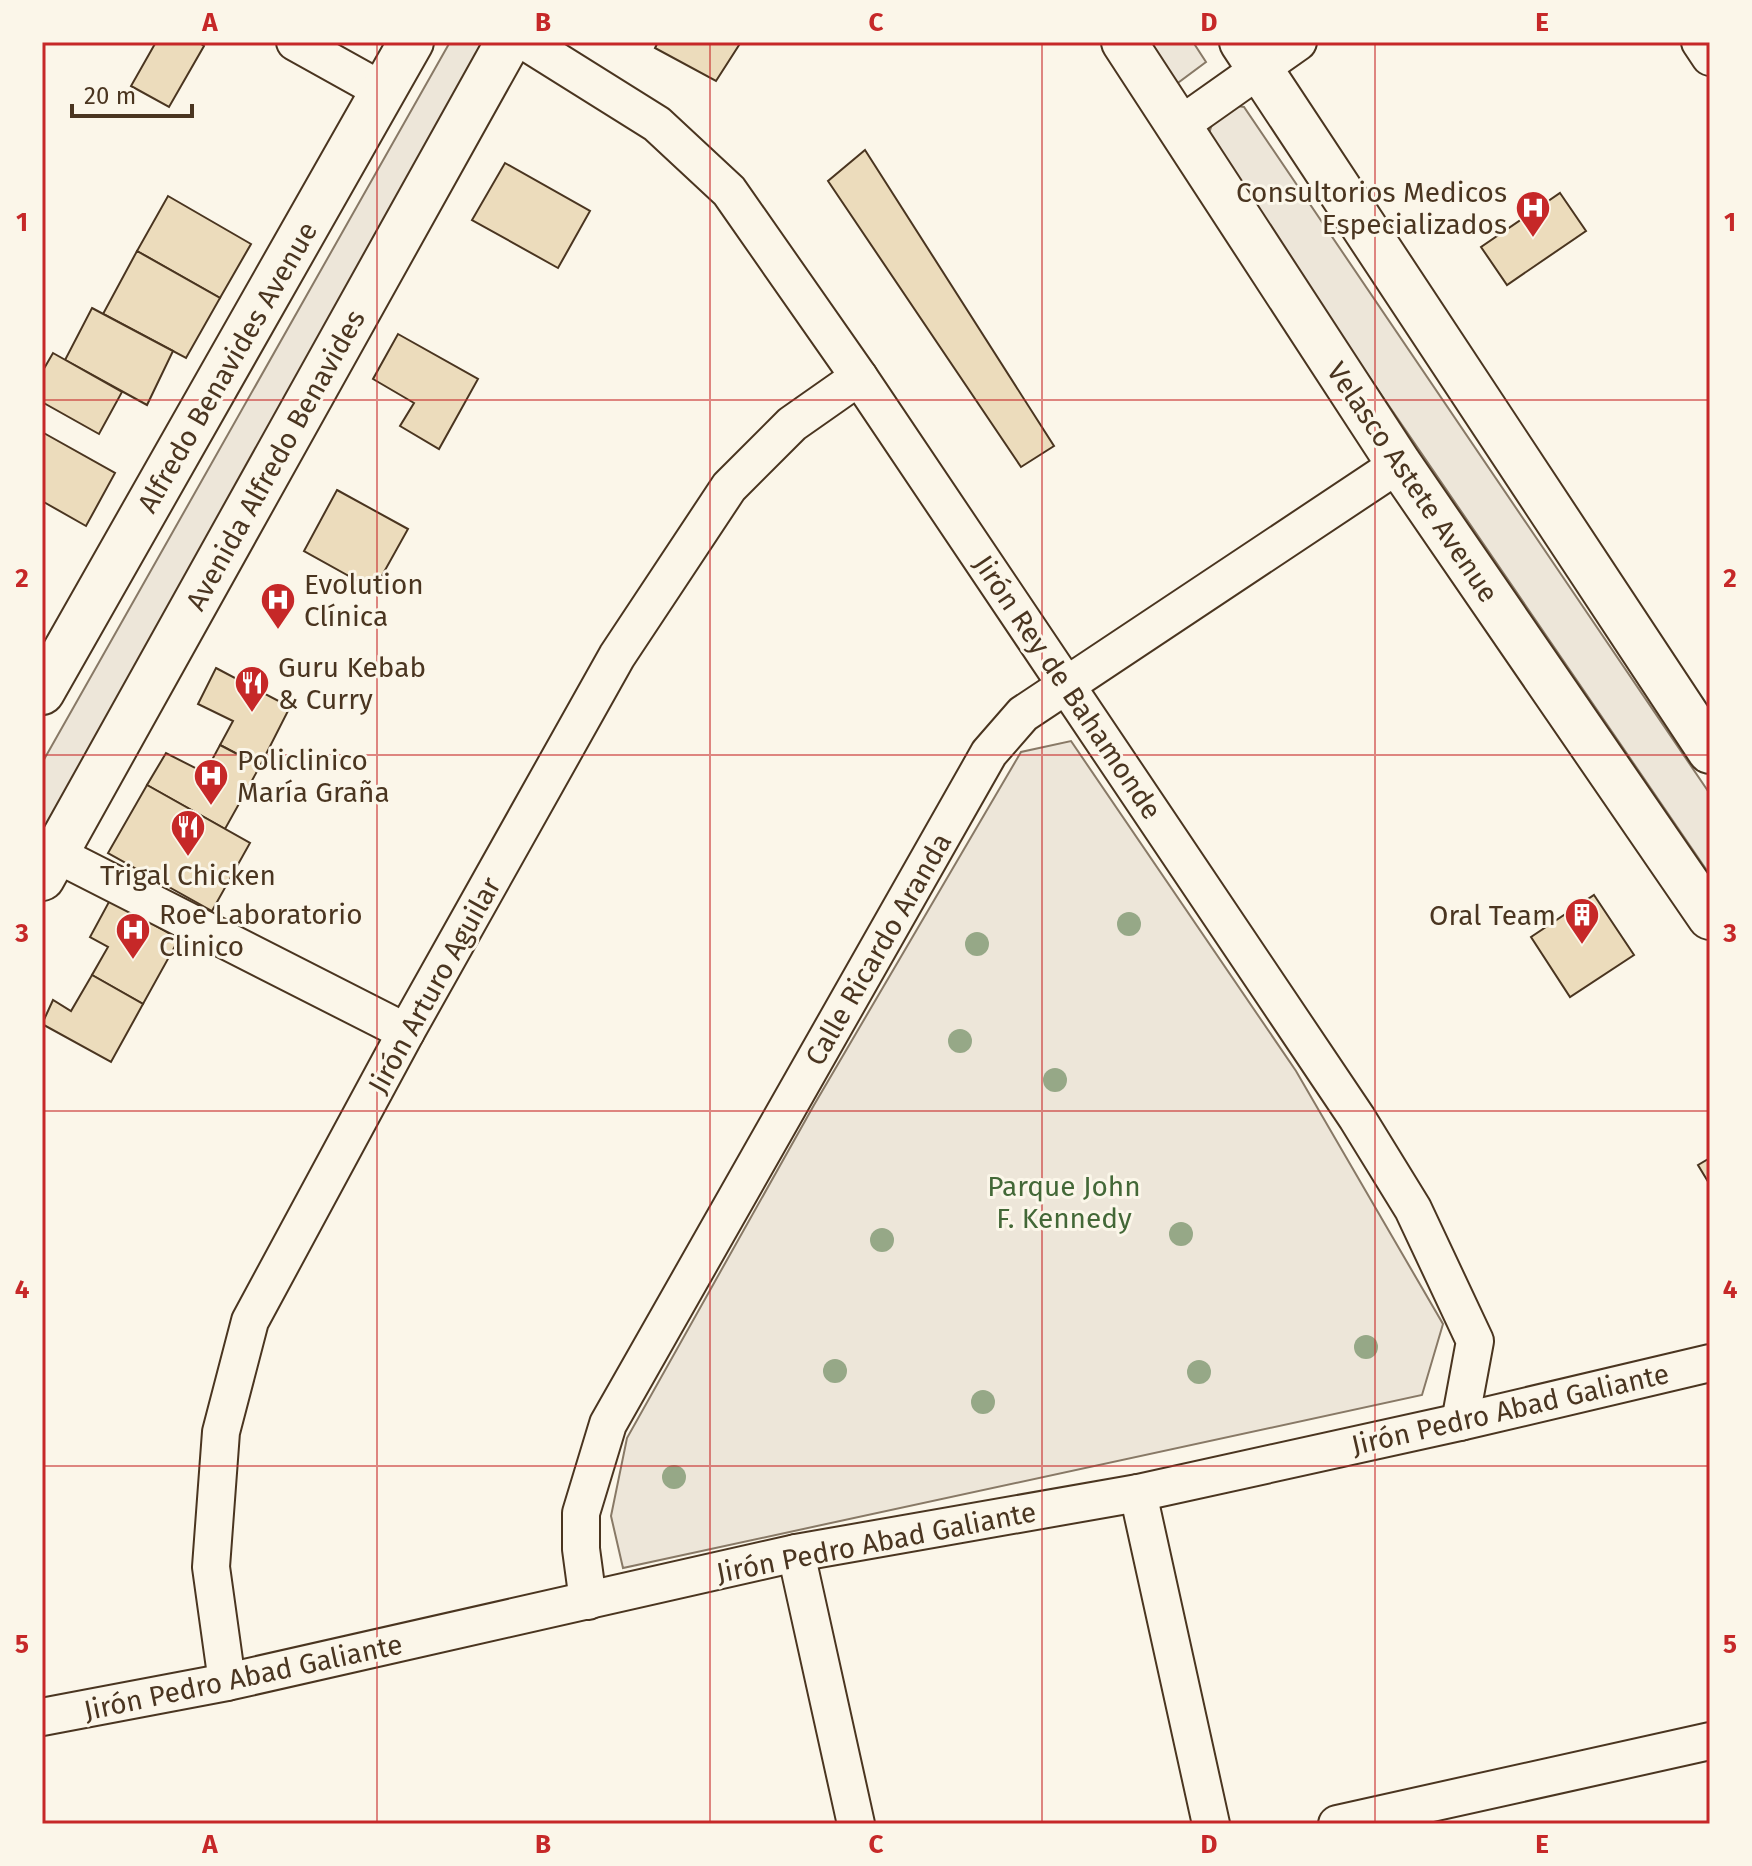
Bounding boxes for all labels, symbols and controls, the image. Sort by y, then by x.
text: A [201,7,218,38]
text: B [535,7,551,38]
text: C [869,7,884,38]
text: D [1201,7,1218,38]
text: E [1535,7,1549,38]
scale bar [72,68,192,118]
text: 20 m [84,82,136,110]
place label: Consultorios Medicos Especializados [1236,176,1507,241]
hospital icon: Consultorios Medicos Especializados [1514,189,1552,239]
text: 1 [16,207,28,238]
text: 1 [1724,207,1736,238]
street label: Alfredo Benavides Avenue [131,216,324,518]
street label: Avenida Alfredo Benavides [179,304,372,616]
street label: Velasco Astete Avenue [1320,356,1505,608]
street label: Jirón Rey de Bahamonde [967,549,1168,826]
text: 2 [15,563,29,594]
text: 2 [1723,563,1737,594]
place label: Evolution Clínica [304,568,424,633]
hospital icon: Evolution Clínica [259,581,297,631]
place label: Guru Kebab & Curry [278,651,426,716]
restaurant icon: Guru Kebab & Curry [233,664,271,714]
place label: Policlinico María Graña [237,744,390,809]
hospital icon: Policlinico María Graña [192,757,230,807]
restaurant icon: Trigal Chicken [169,808,207,858]
street label: Calle Ricardo Aranda [799,827,958,1071]
place label: Trigal Chicken [100,859,276,892]
street label: Jirón Arturo Aguilar [361,871,508,1099]
building icon: Oral Team [1563,896,1601,946]
place label: Roe Laboratorio Clinico [159,898,363,963]
place label: Oral Team [1429,899,1556,932]
hospital icon: Roe Laboratorio Clinico [114,911,152,961]
text: 3 [14,918,29,949]
text: 3 [1722,918,1737,949]
park label: Parque John F. Kennedy [987,1170,1141,1235]
text: 4 [15,1274,30,1305]
text: 4 [1723,1274,1738,1305]
street label: Jirón Pedro Abad Galiante [1348,1357,1672,1462]
street label: Jirón Pedro Abad Galiante [714,1495,1039,1590]
street label: Jirón Pedro Abad Galiante [81,1628,405,1727]
text: 5 [15,1629,29,1660]
text: 5 [1723,1629,1737,1660]
text: A [201,1829,218,1860]
text: B [535,1829,551,1860]
text: C [869,1829,884,1860]
text: D [1201,1829,1218,1860]
text: E [1535,1829,1549,1860]

